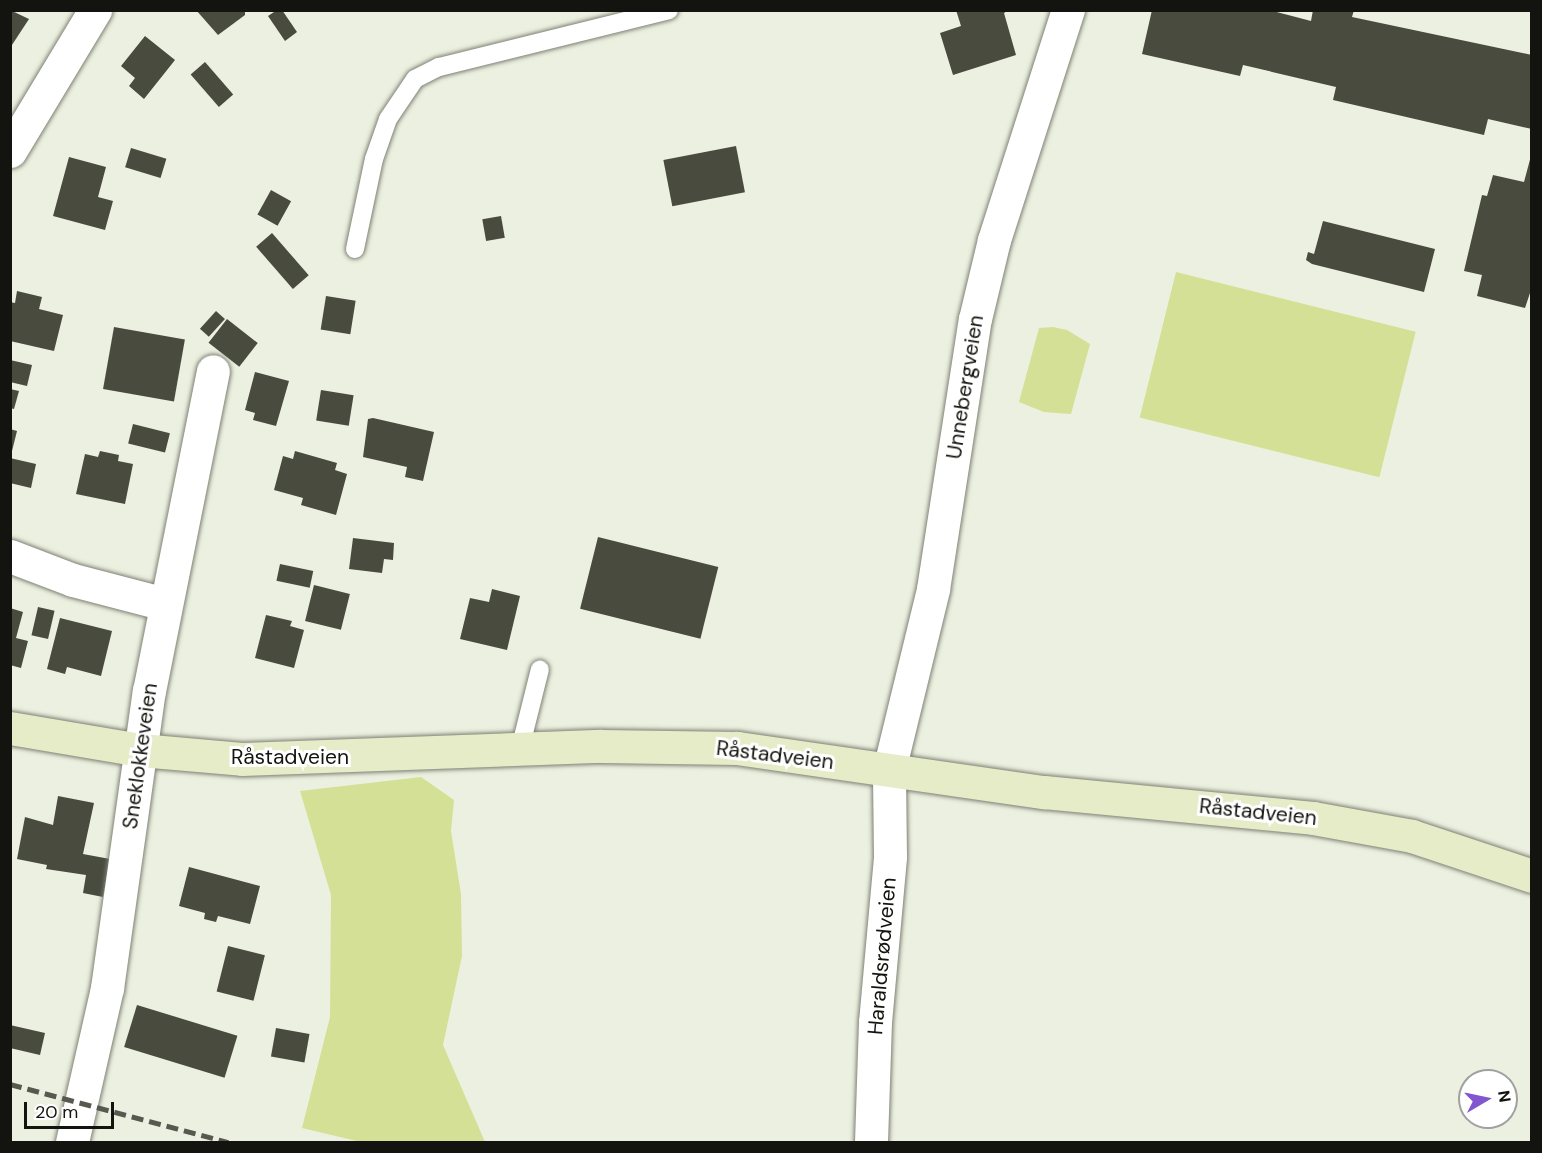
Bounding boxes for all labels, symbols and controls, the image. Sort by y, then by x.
street label: Unnebergveien [941,313,989,461]
street label: Sneklokkeveien [117,681,163,831]
street label: Råstadveien [715,735,835,775]
street label: Råstadveien [231,744,349,770]
street label: Råstadveien [1198,793,1318,831]
street label: Haraldsrødveien [863,876,901,1036]
north arrow [1458,1069,1518,1129]
text: N [1493,1089,1516,1104]
scale bar [27,1090,117,1128]
text: 20 m [35,1100,78,1124]

